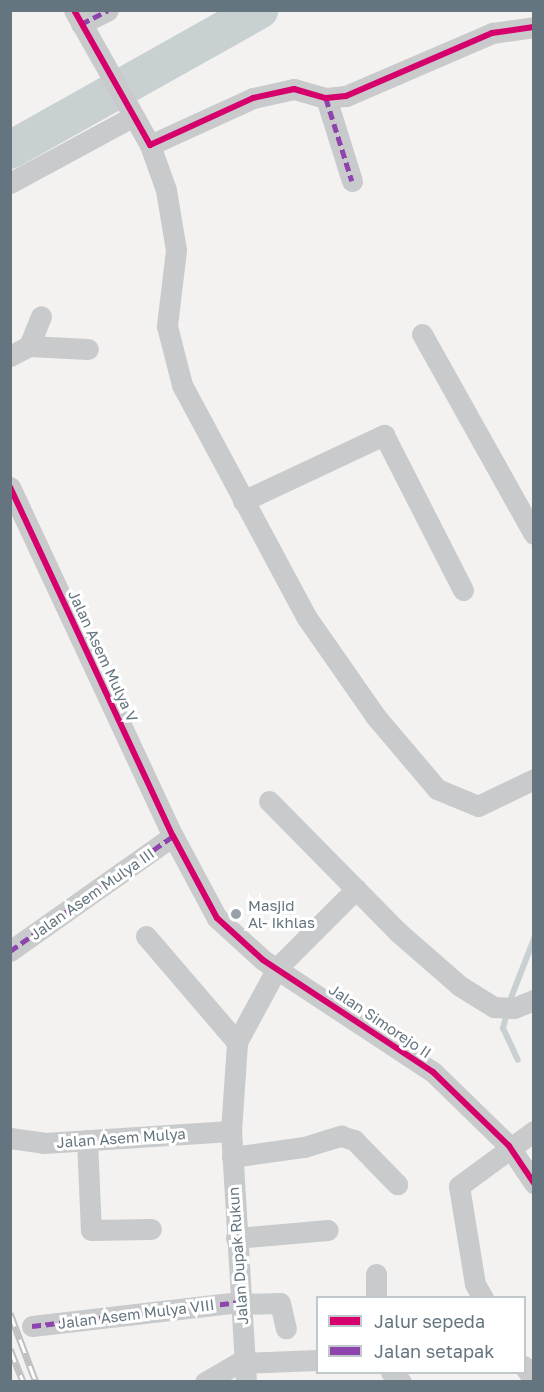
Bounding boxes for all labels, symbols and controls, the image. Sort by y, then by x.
street label: Jalan Asem Mulya V [65,587,141,725]
street label: Jalan Asem Mulya III [26,844,158,944]
place label: Masjid Al- Ikhlas [248,896,315,931]
marker: Masjid Al- Ikhlas [229,907,243,921]
street label: Jalan Simorejo II [325,980,435,1062]
street label: Jalan Asem Mulya [56,1125,186,1151]
street label: Jalan Dupak Rukun [224,1186,252,1326]
street label: Jalan Asem Mulya VIII [57,1295,215,1333]
legend [316,1296,526,1374]
text: Jalur sepeda [374,1310,485,1332]
text: Jalan setapak [374,1340,494,1362]

